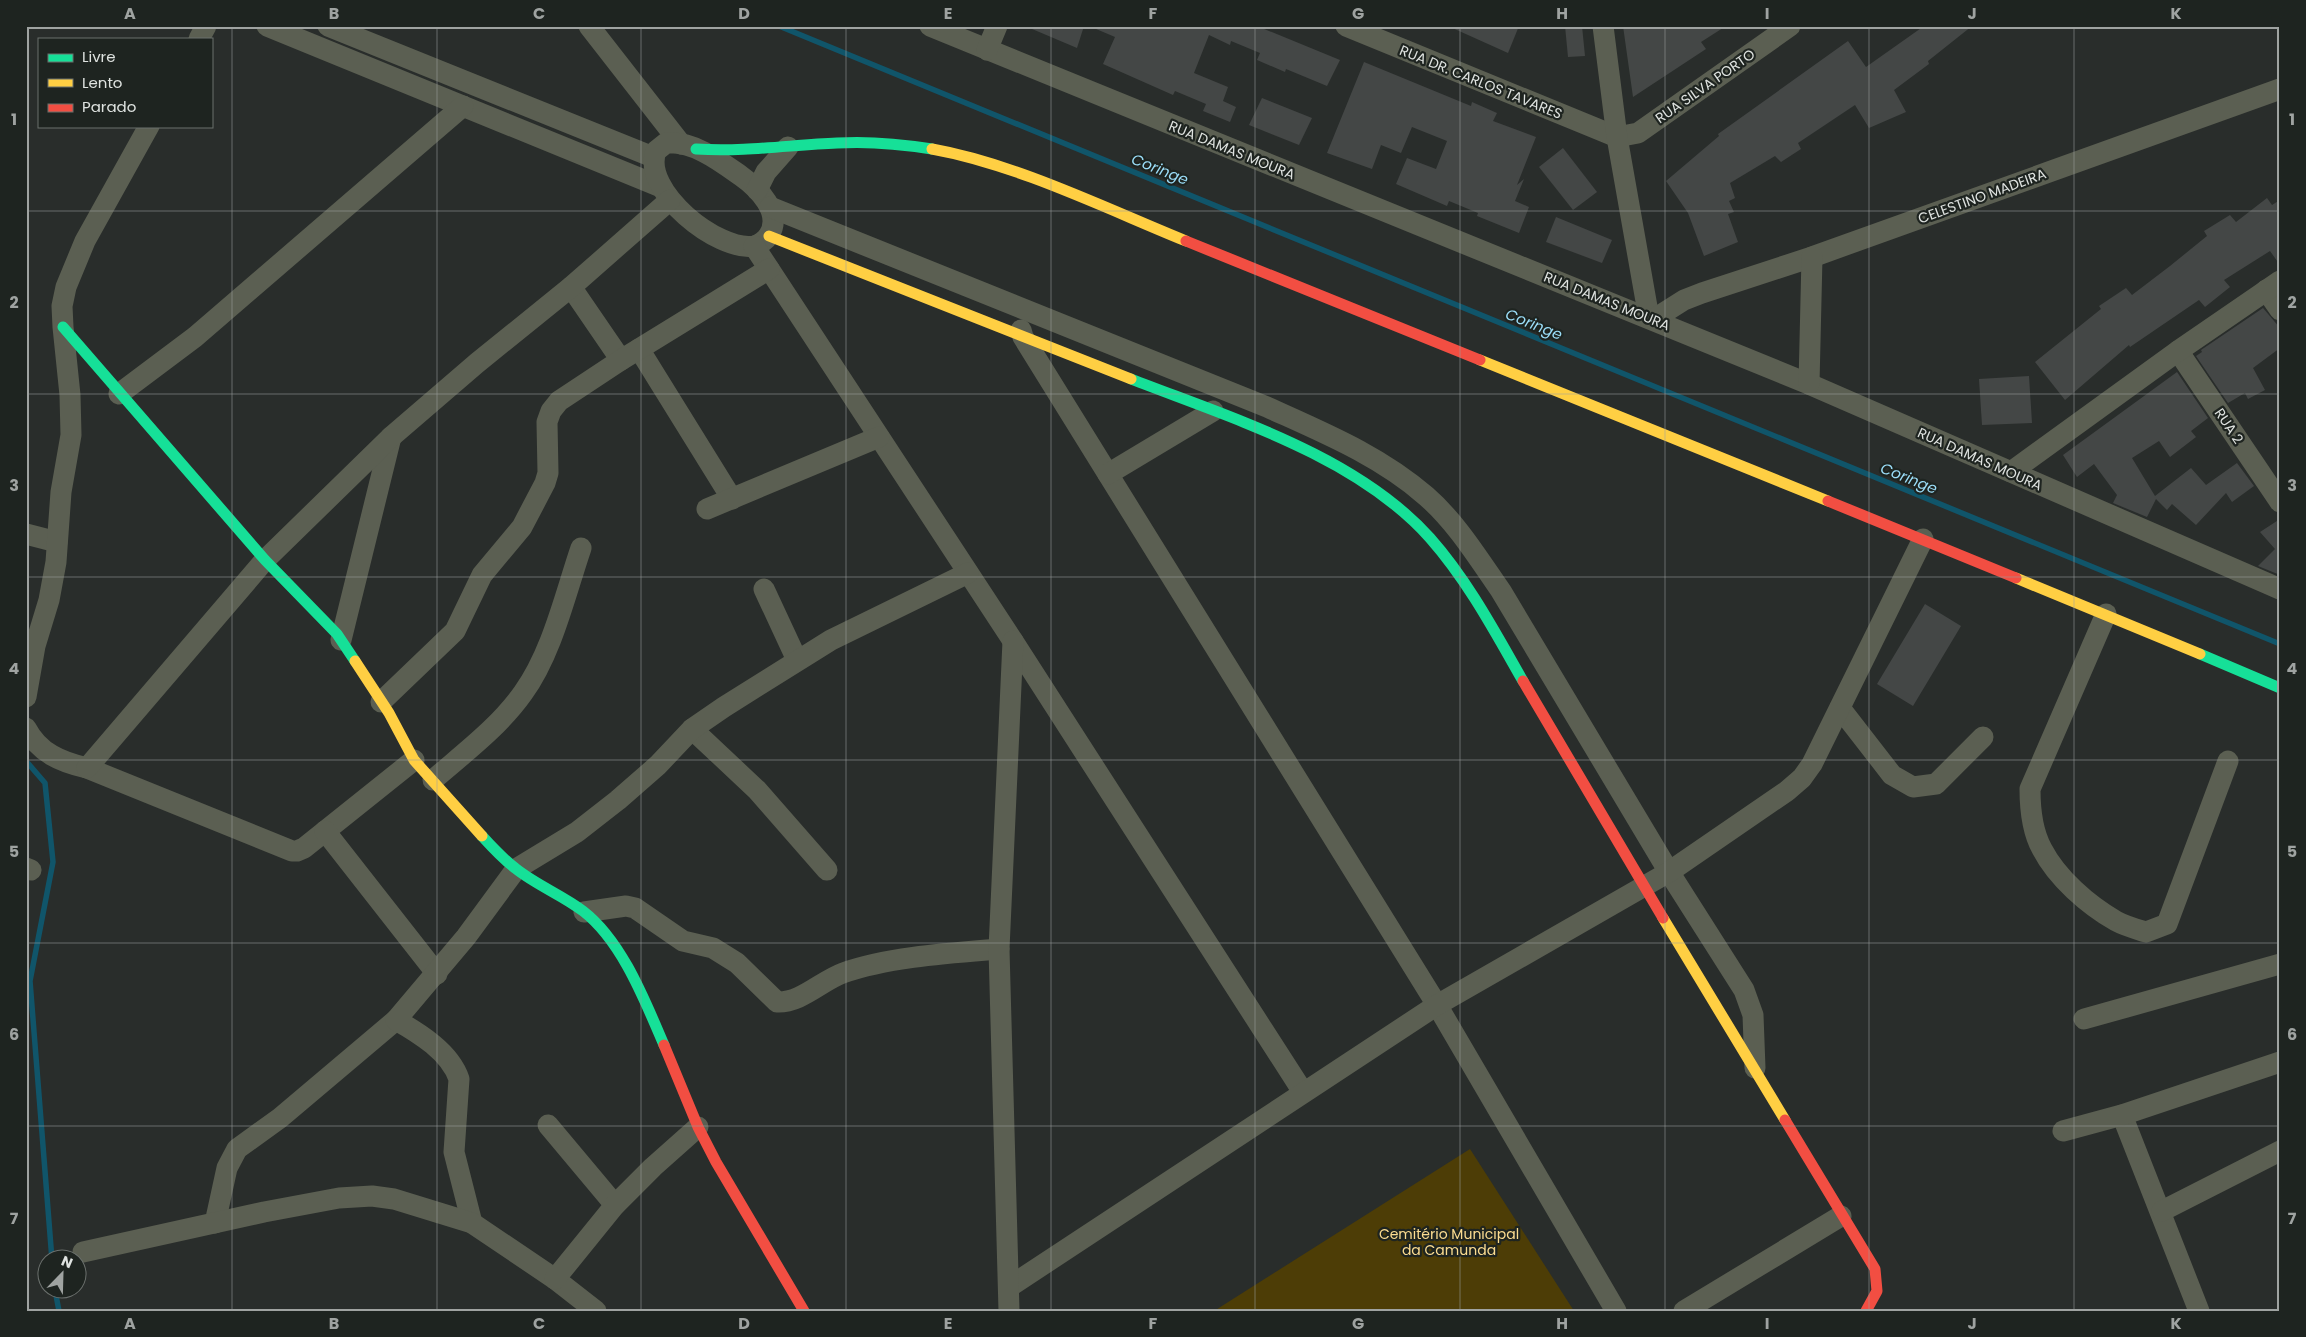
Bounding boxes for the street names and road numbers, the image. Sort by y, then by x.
street label: RUA DR. CARLOS TAVARES [1397,40,1565,124]
street label: RUA SILVA PORTO [1651,44,1759,128]
street label: RUA DAMAS MOURA [1166,116,1298,184]
street label: CELESTINO MADEIRA [1915,164,2049,228]
street label: RUA DAMAS MOURA [1541,267,1673,335]
street label: RUA 2 [2210,404,2248,448]
street label: RUA DAMAS MOURA [1915,423,2045,495]

